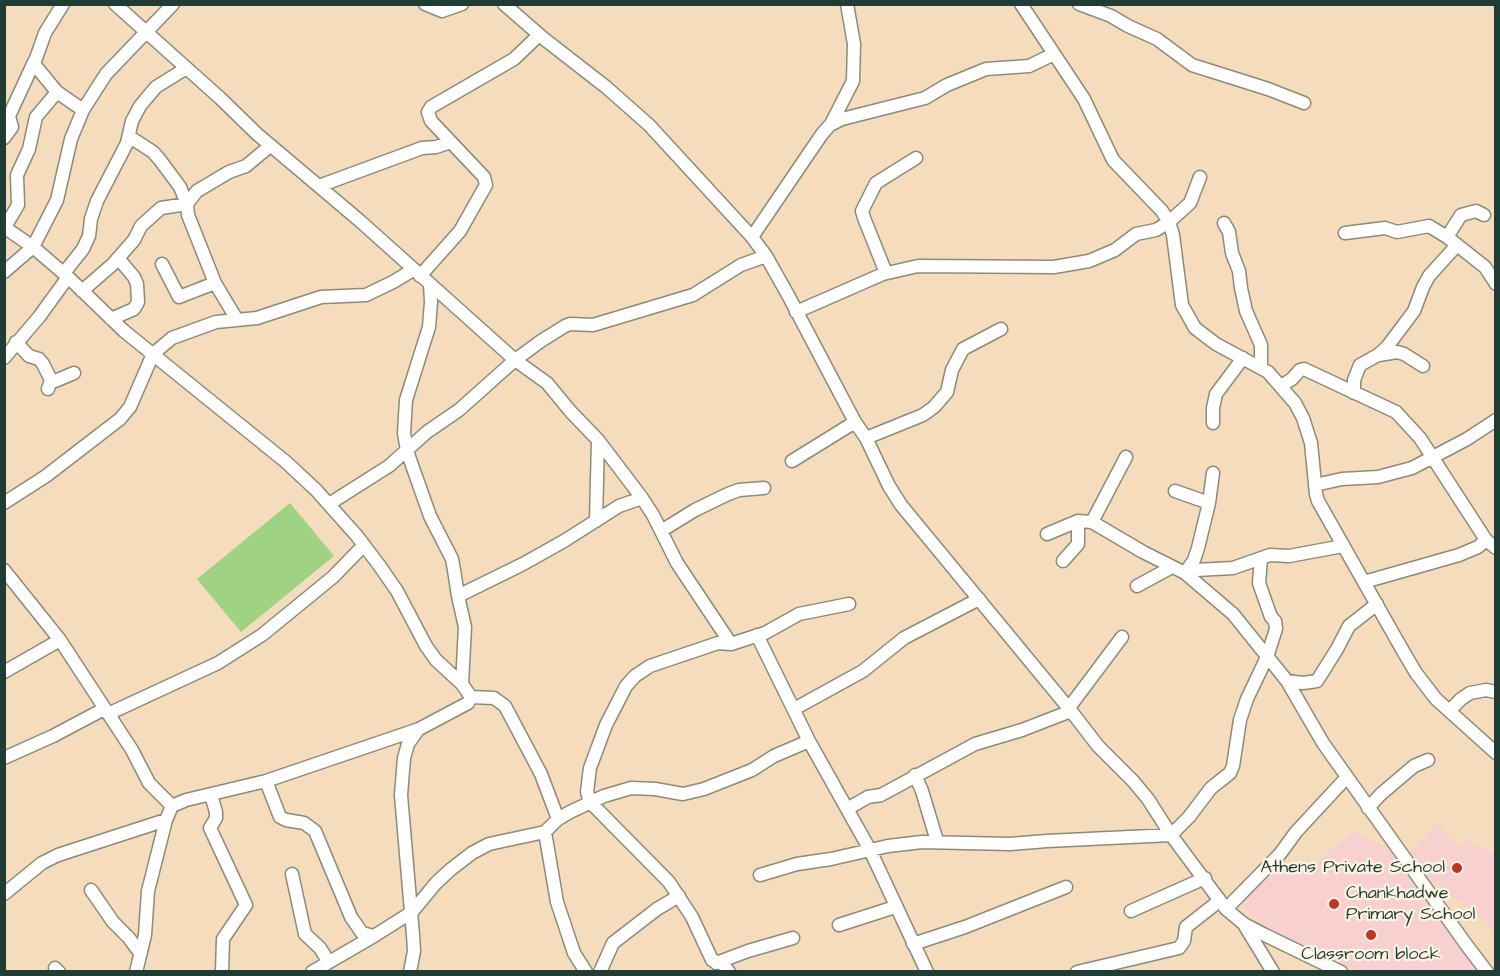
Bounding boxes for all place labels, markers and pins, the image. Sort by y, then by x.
place label: Athens Private School [1260,857,1445,879]
marker: Athens Private School [1450,861,1464,875]
place label: Chankhadwe Primary School [1346,883,1475,926]
marker: Chankhadwe Primary School [1327,897,1341,911]
marker: Classroom block [1364,928,1378,942]
place label: Classroom block [1301,944,1441,966]

